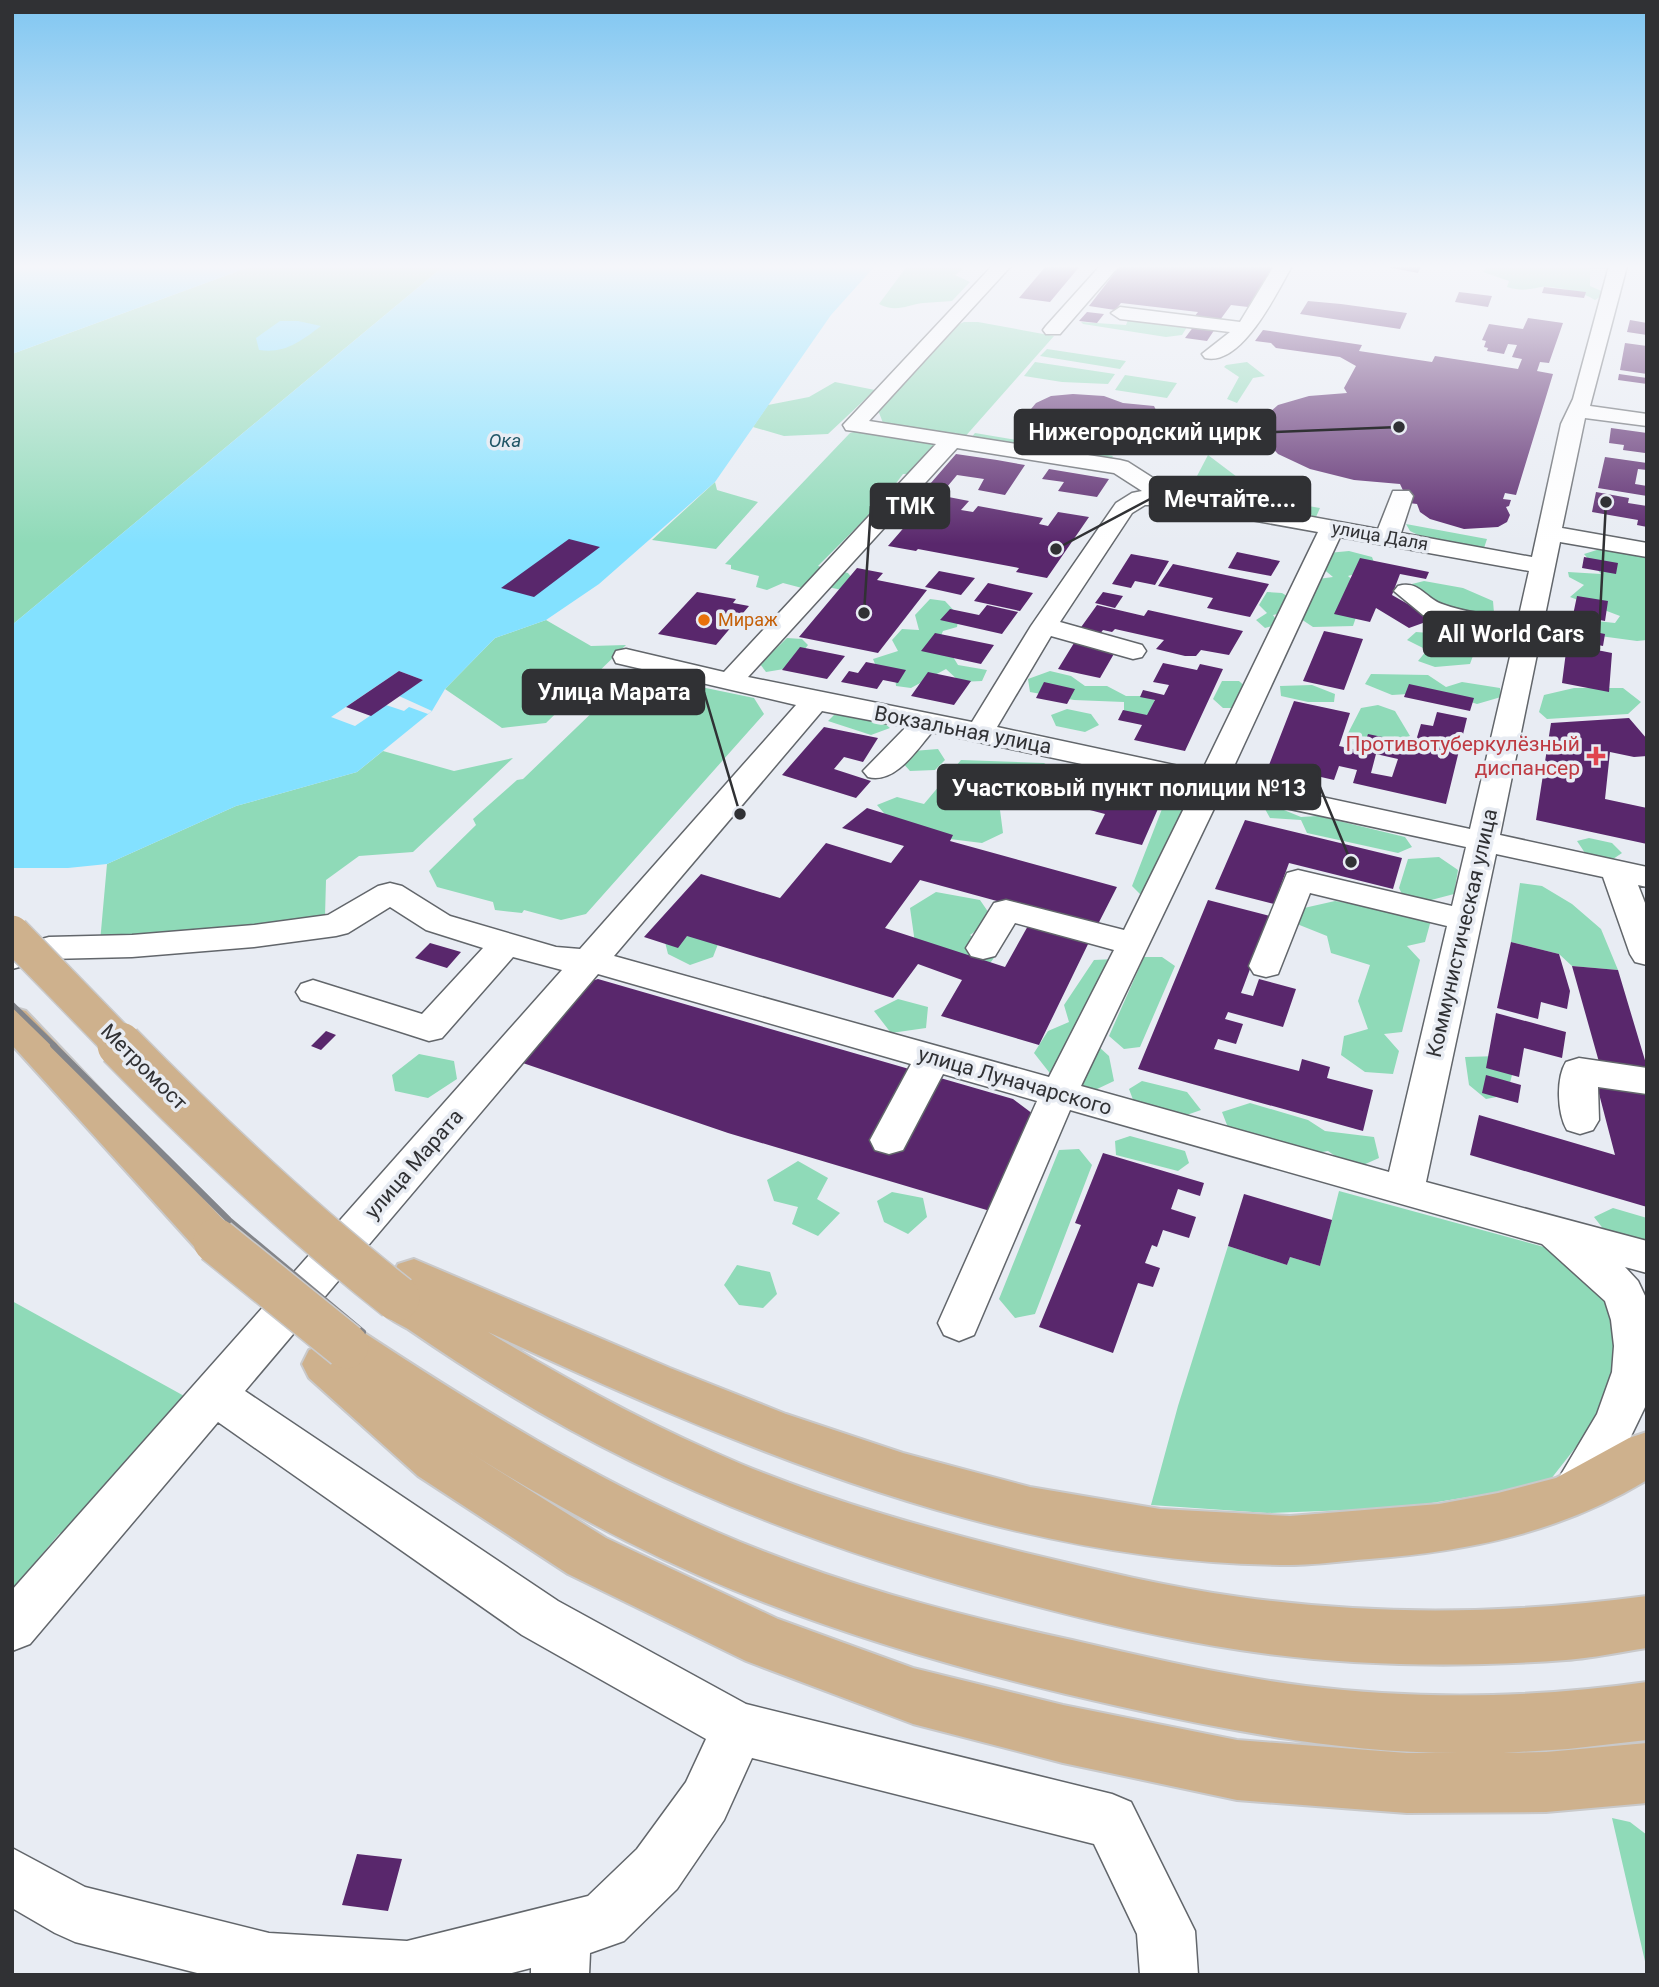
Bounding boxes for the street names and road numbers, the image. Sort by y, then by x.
street label: улица Даля [1330,517,1430,554]
street label: Вокзальная улица [872,701,1054,759]
street label: Коммунистическая улица [1422,806,1502,1060]
street label: Метромост [96,1019,192,1115]
street label: улица Луначарского [915,1042,1115,1120]
street label: улица Марата [360,1104,468,1224]

